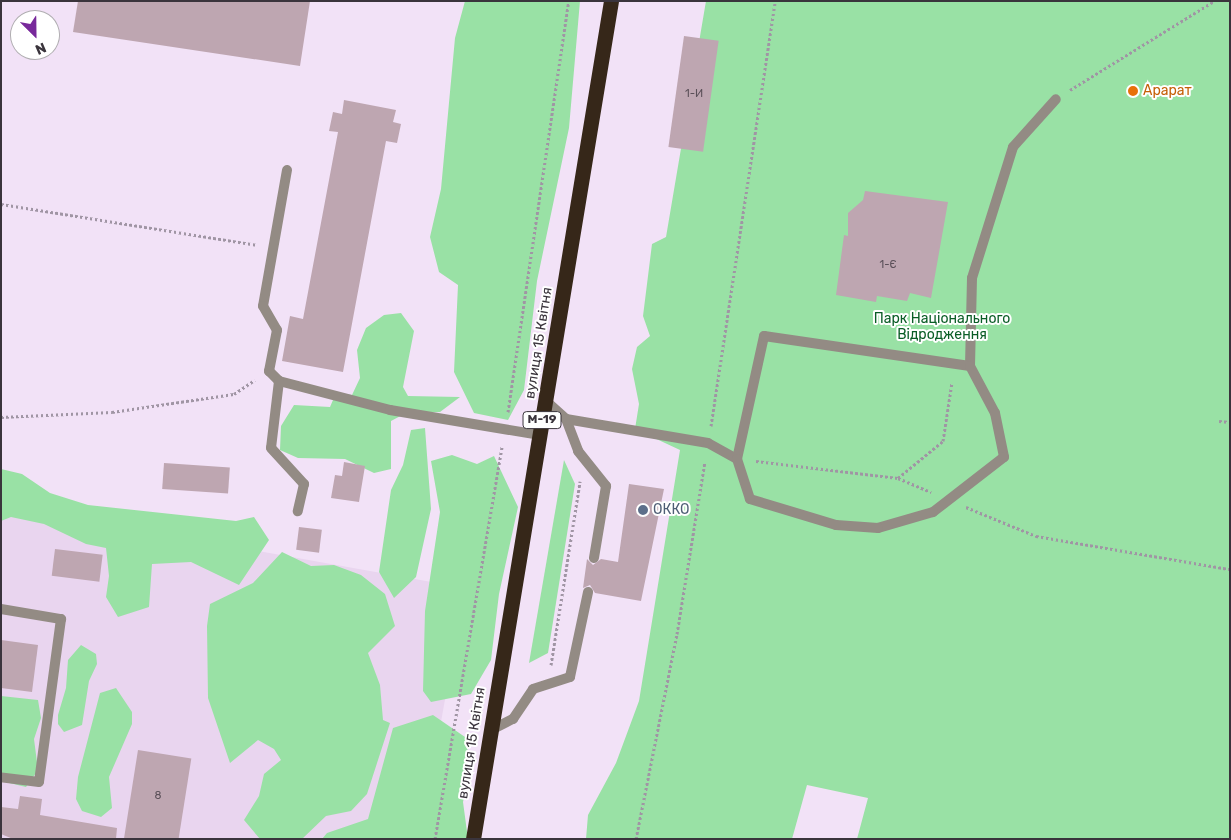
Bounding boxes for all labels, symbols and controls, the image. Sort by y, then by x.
north arrow [10,10,60,60]
text: N [33,39,49,58]
place label: Арарат [1143,83,1192,99]
marker: Арарат [1127,85,1139,97]
house number: 1-И [685,87,703,101]
house number: 1-Є [879,258,897,272]
street label: вулиця 15 Квітня [522,286,556,400]
park label: Парк Національного Відродження [874,311,1010,344]
road number: М-19 [522,410,562,430]
place label: ОККО [653,502,689,518]
marker: ОККО [637,504,649,516]
street label: вулиця 15 Квітня [455,686,489,800]
house number: 8 [155,789,161,803]

